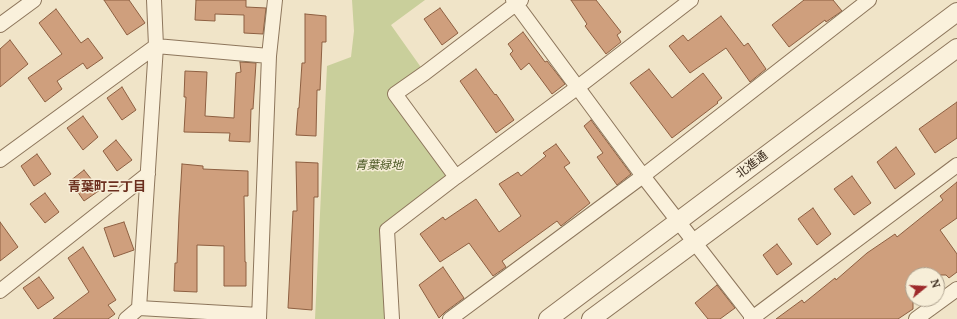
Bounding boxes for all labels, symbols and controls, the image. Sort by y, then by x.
street label: 北進通 [733,148,771,182]
park label: 青葉緑地 [355,159,403,173]
district label: 青葉町三丁目 [68,179,146,195]
north arrow [905,267,945,307]
text: N [928,277,943,290]

